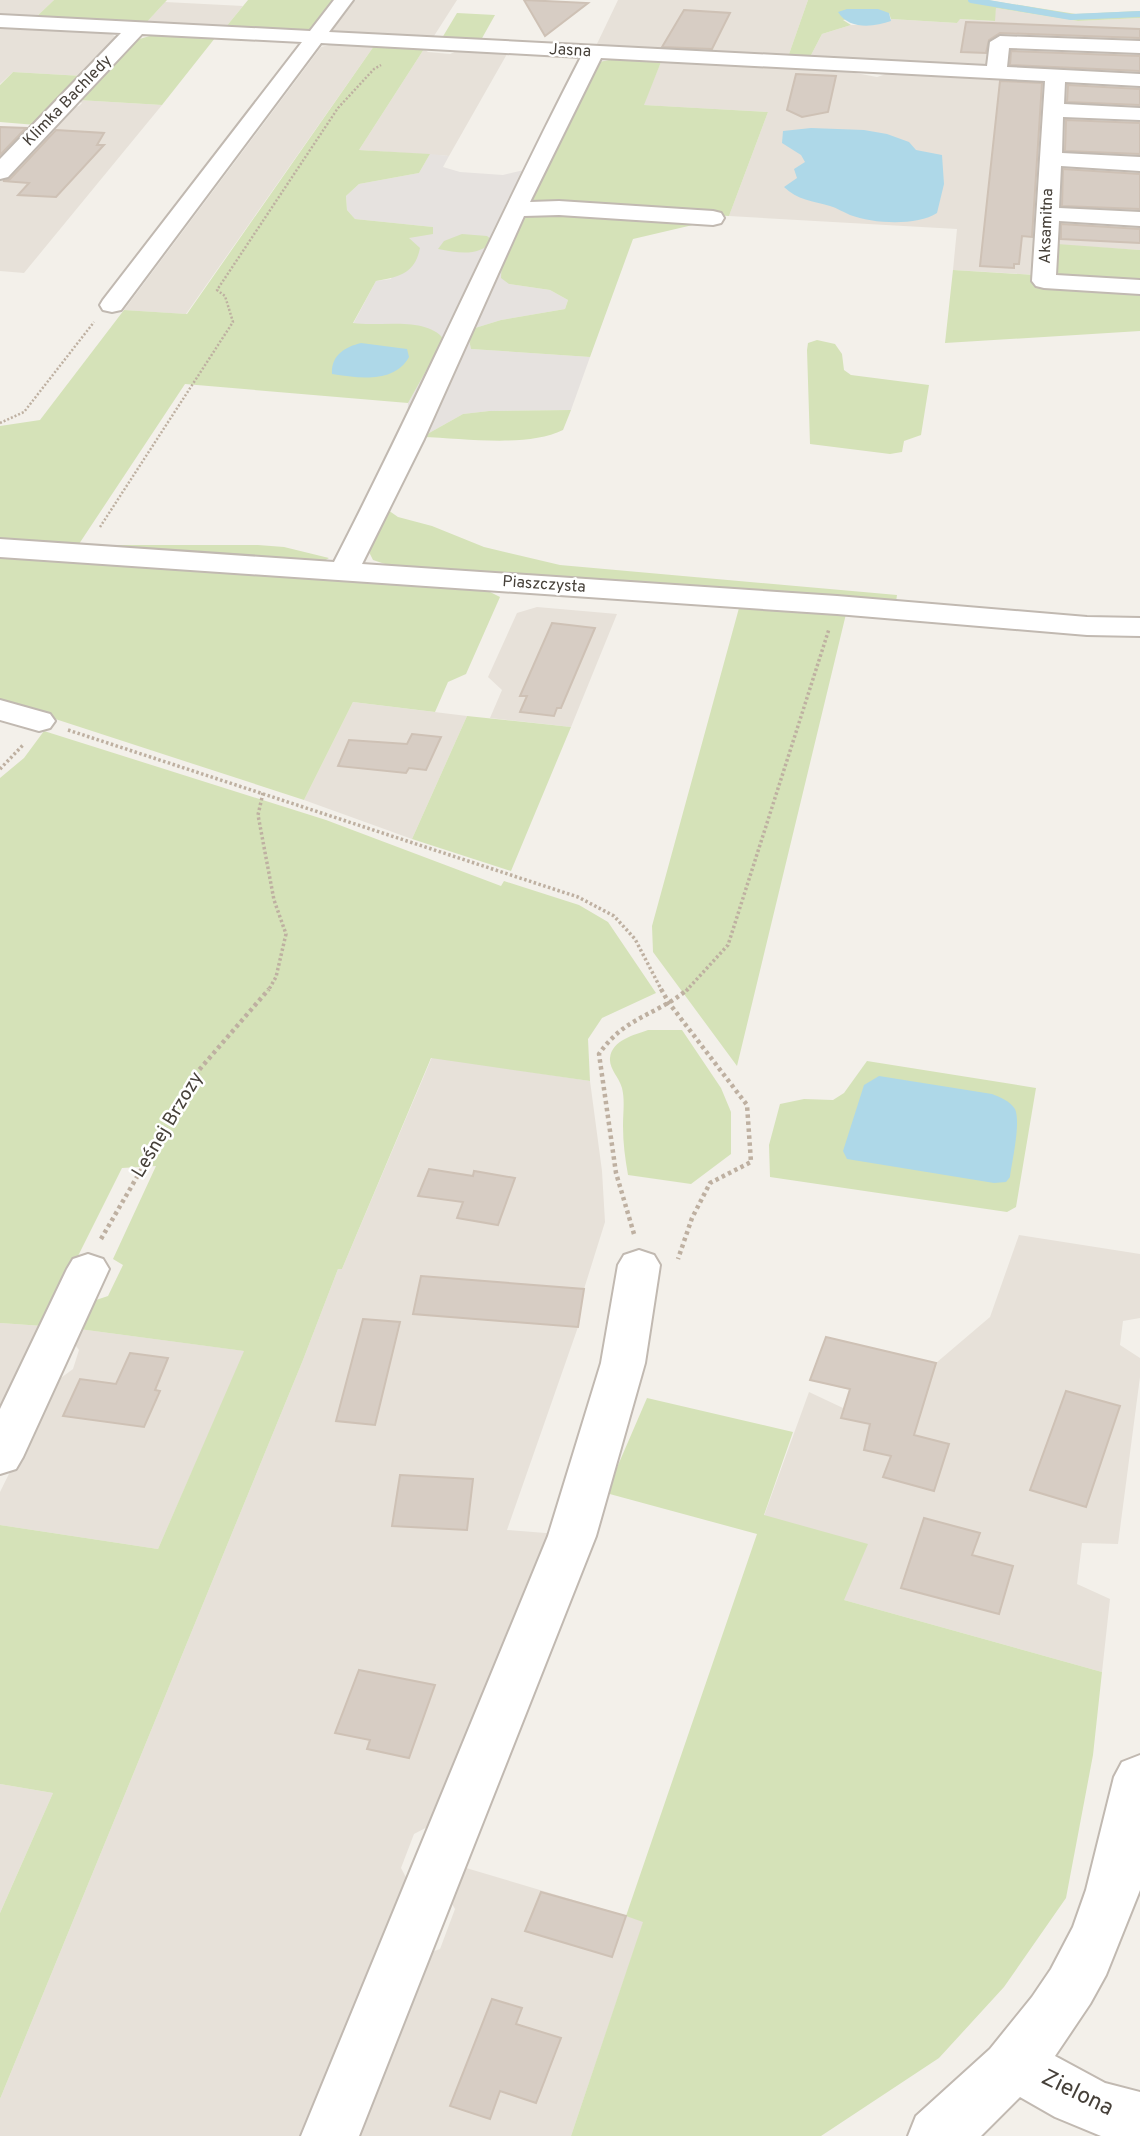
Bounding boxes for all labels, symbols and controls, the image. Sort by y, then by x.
street label: Jasna [548,40,592,62]
street label: Klimka Bachledy [19,51,117,151]
street label: Aksamitna [1036,188,1058,264]
street label: Piaszczysta [502,572,586,598]
street label: Leśnej Brzozy [127,1068,209,1182]
street label: Zielona [1036,2064,1118,2124]

